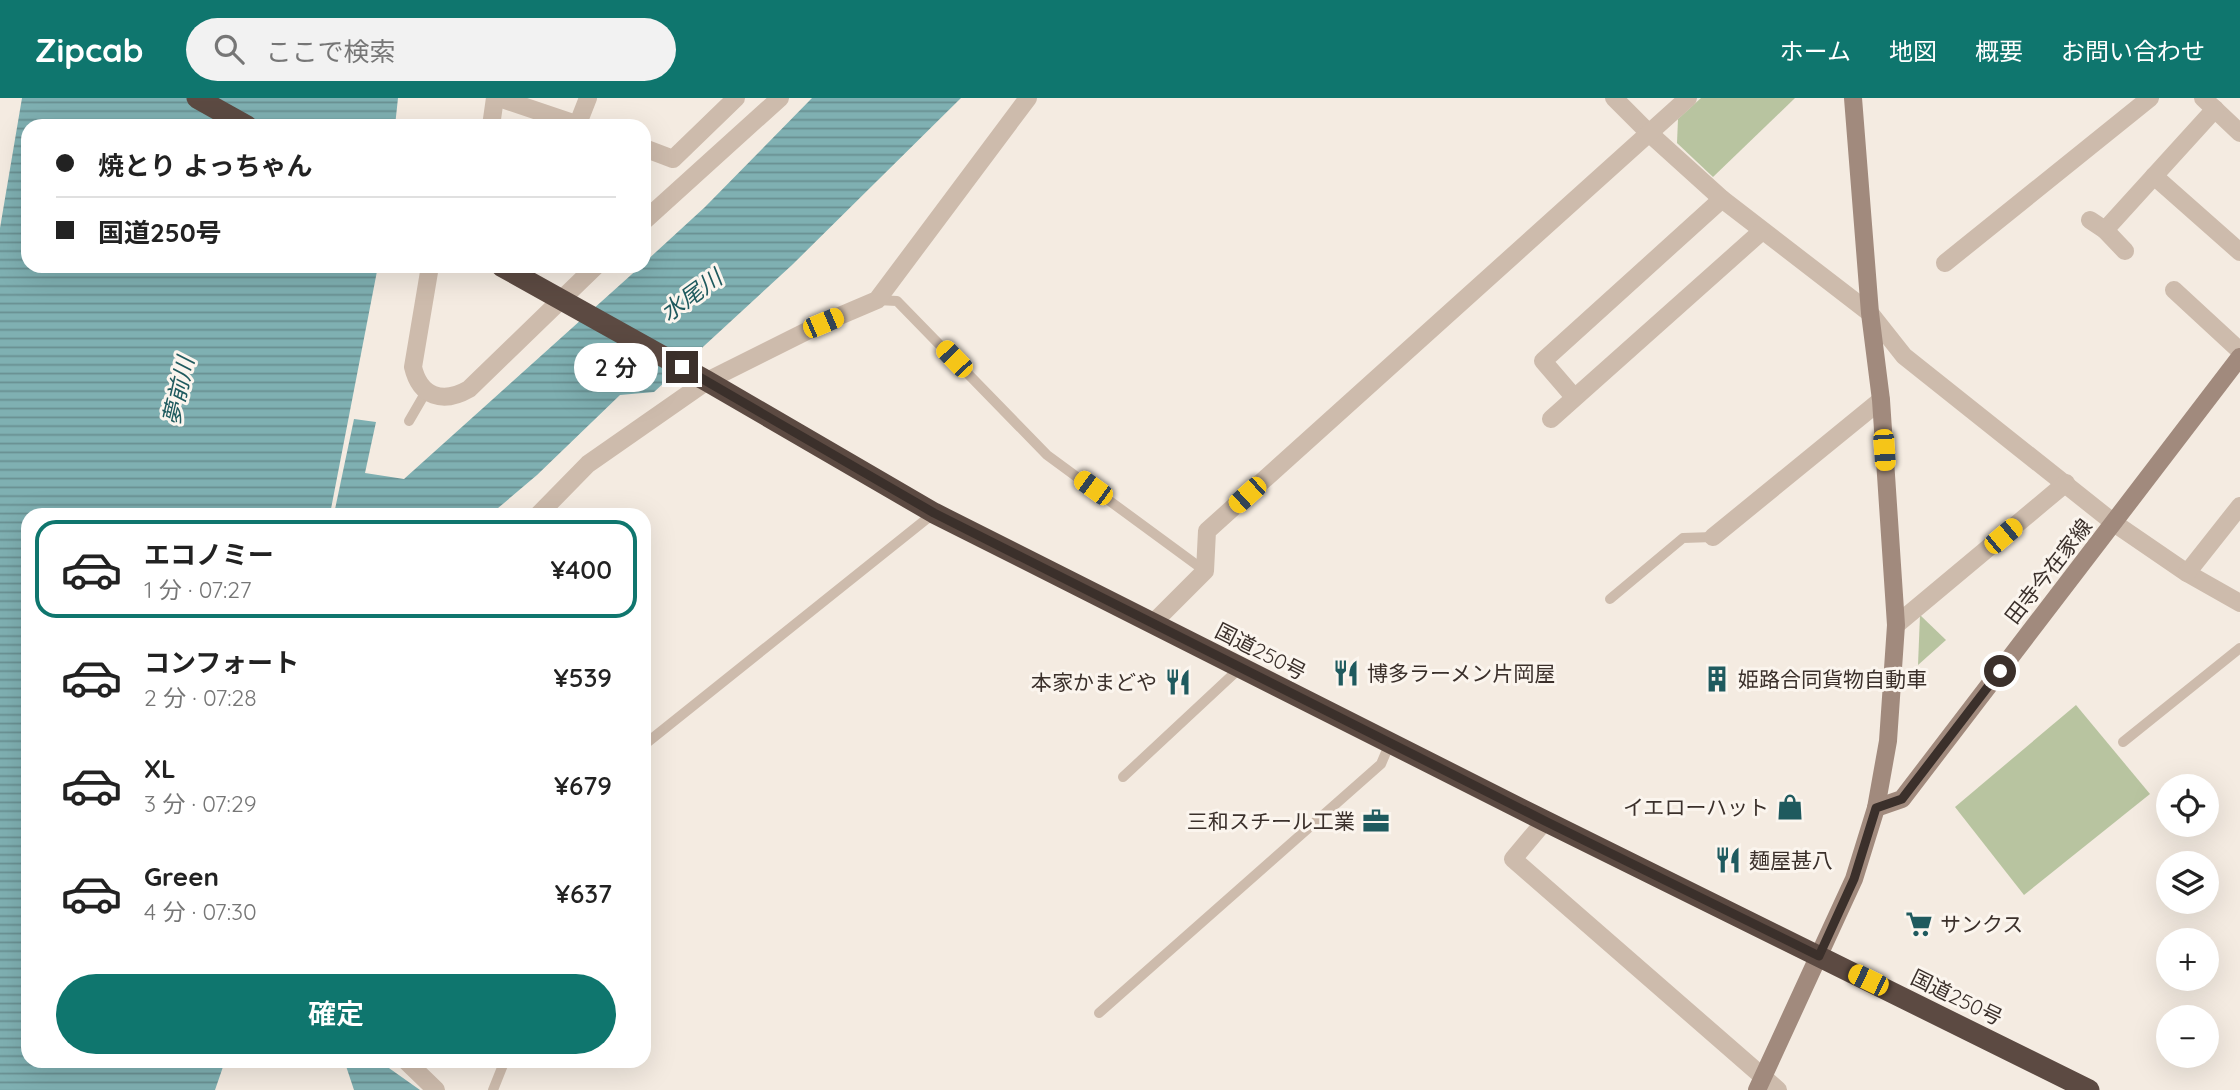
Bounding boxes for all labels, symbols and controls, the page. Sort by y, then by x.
search box [186,18,676,81]
text: Zipcab [35,29,144,70]
icon: search [210,30,248,68]
text: ここで検索 [266,35,396,68]
text: ホーム [1780,36,1851,66]
text: 地図 [1889,36,1937,66]
text: 概要 [1975,36,2023,66]
text: お問い合わせ [2061,36,2205,66]
text: 焼とり よっちゃん [98,149,313,182]
text: 国道250号 [98,216,222,249]
water label: 水尾川 [655,261,730,327]
car [800,305,847,341]
car [932,337,977,381]
callout: 2 分 [574,342,658,392]
water label: 夢前川 [156,351,201,428]
route end [666,351,698,383]
text: 2 分 [595,353,637,382]
car [1873,428,1896,472]
car [1070,467,1117,509]
car [1225,473,1270,517]
street label: 田寺今在家線 [1999,513,2097,629]
car [1981,514,2026,558]
icon: car [60,538,123,601]
text: エコノミー [144,538,274,571]
text: ¥400 [550,553,612,586]
text: 1 分 · 07:27 [144,575,251,604]
street label: 国道250号 [1211,617,1311,685]
icon: car [60,646,123,709]
text: コンフォート [144,646,299,679]
route start [1984,655,2016,687]
restaurant icon: 博多ラーメン片岡屋 [1331,658,1361,688]
place label: 博多ラーメン片岡屋 [1367,660,1555,686]
text: ¥539 [554,661,612,694]
building icon: 姫路合同貨物自動車 [1702,664,1732,694]
place label: 姫路合同貨物自動車 [1738,666,1927,692]
restaurant icon: 本家かまどや [1163,667,1193,697]
place label: 本家かまどや [1031,669,1157,695]
text: 2 分 · 07:28 [144,683,257,712]
text: XL [144,752,176,785]
icon: car [60,754,123,817]
text: ¥679 [554,769,612,802]
map controls [2156,774,2219,1068]
button: locate [2156,774,2219,837]
text: 3 分 · 07:29 [144,789,256,818]
shop icon: イエローハット [1775,792,1805,822]
place label: イエローハット [1623,794,1769,820]
office icon: 三和スチール工業 [1361,806,1391,836]
place label: 三和スチール工業 [1187,808,1355,834]
restaurant icon: 麺屋甚八 [1713,845,1743,875]
place label: 麺屋甚八 [1749,847,1833,873]
button: layers [2156,851,2219,914]
text: Green [144,860,219,893]
icon: car [60,862,123,925]
text: ¥637 [555,877,612,910]
text: 4 分 · 07:30 [144,897,257,926]
supermarket icon: サンクス [1904,909,1934,939]
place label: サンクス [1940,911,2023,937]
button: + [2156,928,2219,991]
car [1845,961,1892,999]
street label: 国道250号 [1907,964,2007,1030]
button: 確定 [56,974,616,1054]
button: − [2156,1005,2219,1068]

